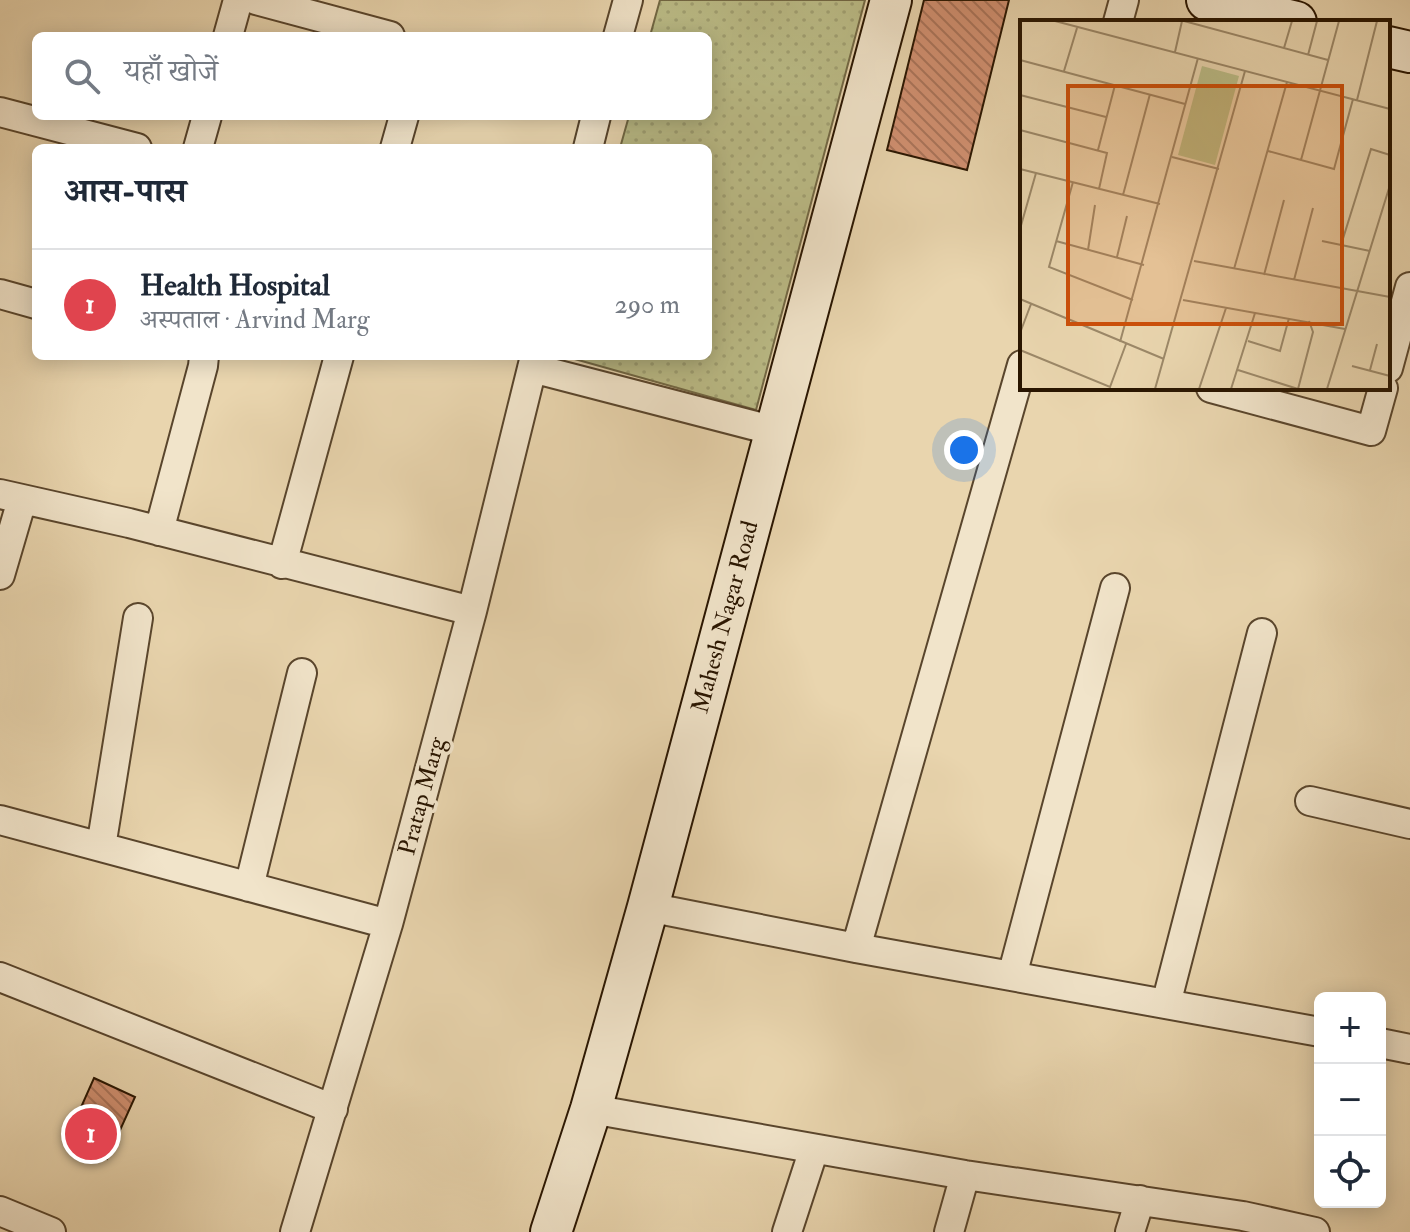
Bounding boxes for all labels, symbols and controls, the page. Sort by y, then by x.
inset map [1020,20,1390,390]
search box [32,32,712,120]
text: यहाँ खोजें [124,53,218,90]
icon: search [60,54,104,98]
text: आस-पास [64,170,187,213]
text: Health Hospital [140,267,330,304]
text: 1 [85,289,95,321]
text: 290 m [615,289,680,321]
text: अस्पताल · Arvind Marg [140,304,370,336]
your location [944,430,984,470]
street label: Mahesh Nagar Road [684,517,766,717]
street label: Pratap Marg [391,732,453,858]
map controls [1314,992,1386,1208]
button: + [1314,992,1386,1064]
button: − [1314,1064,1386,1136]
pin: 1 [65,1104,117,1164]
button: locate [1314,1136,1386,1208]

